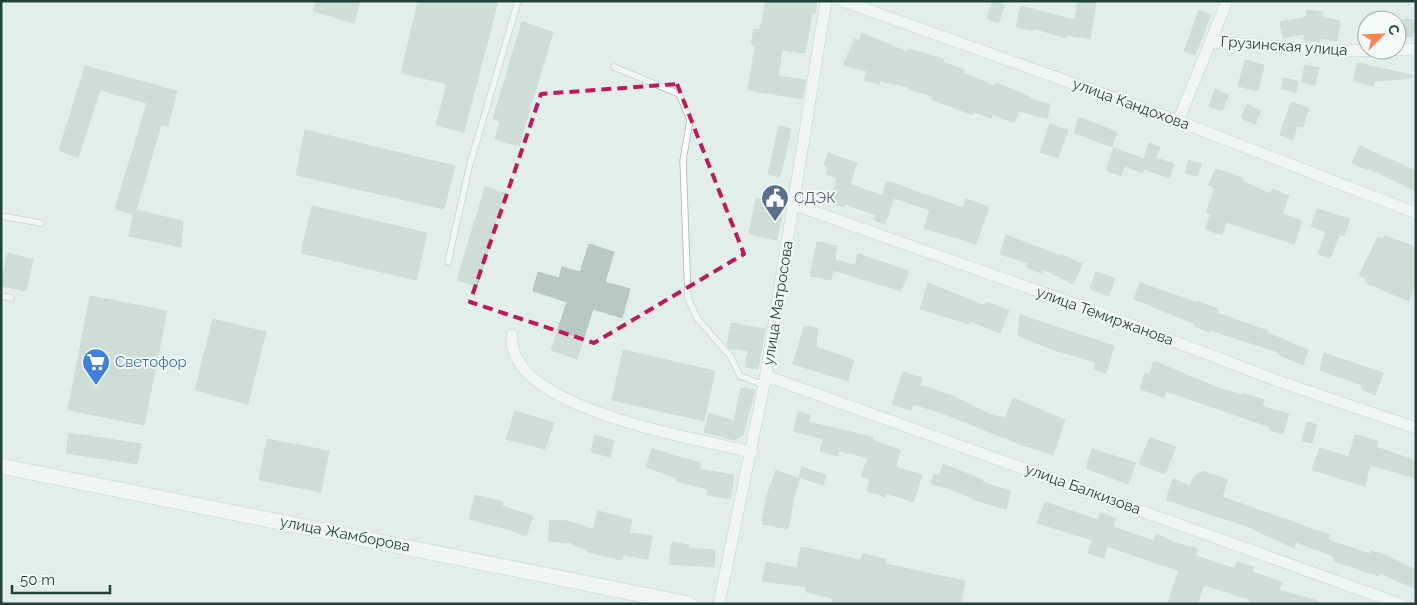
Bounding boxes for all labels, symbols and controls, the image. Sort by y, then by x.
north arrow [1357,10,1407,60]
text: С [1385,22,1403,38]
street label: Грузинская улица [1220,33,1348,59]
street label: улица Кандохова [1070,75,1192,133]
public building icon: СДЭК [760,183,790,222]
place label: СДЭК [794,189,836,207]
street label: улица Матросова [759,239,797,367]
street label: улица Темиржанова [1034,283,1176,349]
supermarket icon: Светофор [81,347,111,386]
place label: Светофор [115,353,187,371]
street label: улица Балкизова [1023,460,1143,518]
street label: улица Жамборова [278,513,412,555]
scale bar [12,562,110,594]
text: 50 m [20,571,55,589]

